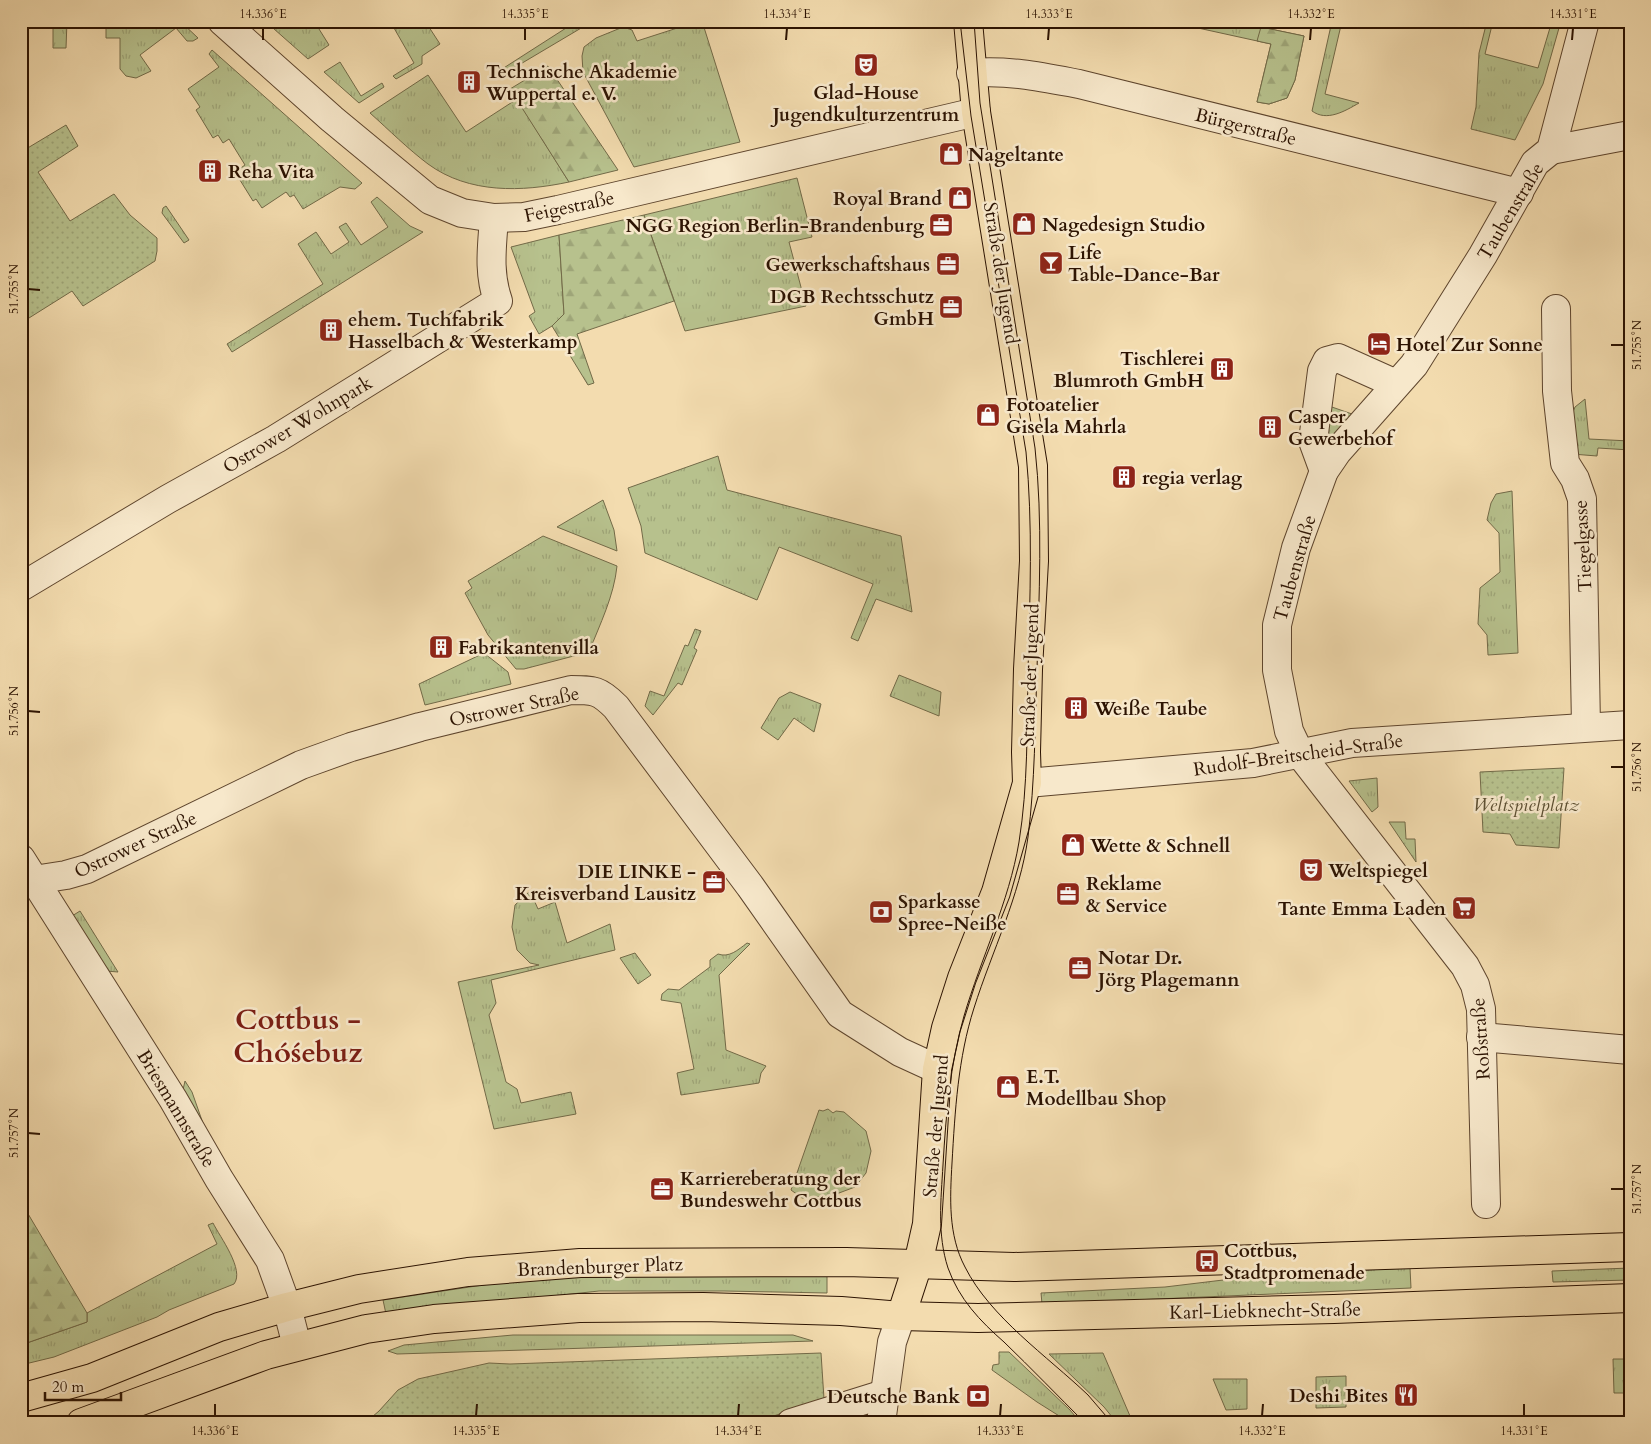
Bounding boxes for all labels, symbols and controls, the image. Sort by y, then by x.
text: 14.336°E [239,6,287,22]
text: 14.335°E [501,6,549,22]
text: 14.334°E [763,6,811,22]
text: 14.333°E [1025,6,1073,22]
text: 14.332°E [1287,6,1335,22]
text: 14.331°E [1549,6,1597,22]
theatre icon: Glad-House Jugendkulturzentrum [853,52,879,78]
place label: Technische Akademie Wuppertal e. V. [485,59,677,107]
building icon: Technische Akademie Wuppertal e. V. [456,69,482,95]
place label: Glad-House Jugendkulturzentrum [770,80,960,128]
street label: Bürgerstraße [1192,102,1299,152]
shop icon: Nageltante [938,141,964,167]
place label: Nageltante [968,142,1064,168]
building icon: Reha Vita [197,158,223,184]
street label: Taubenstraße [1471,158,1550,265]
place label: Reha Vita [228,159,315,185]
street label: Feigestraße [522,185,617,229]
shop icon: Royal Brand [947,185,973,211]
place label: Royal Brand [833,186,942,212]
street label: Straße der Jugend [977,200,1025,346]
shop icon: Nagedesign Studio [1011,211,1037,237]
office icon: NGG Region Berlin-Brandenburg [928,212,954,238]
place label: Nagedesign Studio [1042,212,1205,238]
place label: NGG Region Berlin-Brandenburg [626,213,925,239]
place label: Life Table-Dance-Bar [1068,240,1220,288]
bar icon: Life Table-Dance-Bar [1038,250,1064,276]
office icon: Gewerkschaftshaus [935,251,961,277]
place label: Gewerkschaftshaus [765,252,930,278]
text: 51.755°N [6,263,22,314]
place label: DGB Rechtsschutz GmbH [770,284,935,332]
office icon: DGB Rechtsschutz GmbH [938,294,964,320]
place label: ehem. Tuchfabrik Hasselbach & Westerkamp [348,307,578,355]
building icon: ehem. Tuchfabrik Hasselbach & Westerkamp [318,317,344,343]
text: 51.755°N [1629,319,1645,370]
hotel icon: Hotel Zur Sonne [1366,331,1392,357]
place label: Hotel Zur Sonne [1396,332,1543,358]
place label: Tischlerei Blumroth GmbH [1053,346,1204,394]
building icon: Tischlerei Blumroth GmbH [1209,356,1235,382]
street label: Ostrower Wohnpark [218,370,378,480]
place label: Fotoatelier Gisela Mahrla [1006,392,1127,440]
shop icon: Fotoatelier Gisela Mahrla [975,402,1001,428]
place label: Casper Gewerbehof [1288,404,1396,452]
building icon: Casper Gewerbehof [1257,414,1283,440]
building icon: regia verlag [1111,464,1137,490]
place label: regia verlag [1142,465,1243,491]
street label: Tiegelgasse [1568,499,1598,593]
street label: Taubenstraße [1267,512,1323,625]
street label: Straße der Jugend [1015,603,1045,747]
building icon: Fabrikantenvilla [428,634,454,660]
place label: Fabrikantenvilla [458,635,600,661]
street label: Ostrower Straße [447,680,582,733]
text: 51.756°N [6,685,22,736]
building icon: Weiße Taube [1063,695,1089,721]
place label: Weiße Taube [1093,696,1207,722]
street label: Rudolf-Breitscheid-Straße [1192,727,1405,783]
text: 51.756°N [1629,741,1645,792]
park label: Weltspielplatz [1473,792,1580,818]
street label: Ostrower Straße [70,805,201,885]
shop icon: Wette & Schnell [1060,832,1086,858]
place label: Wette & Schnell [1089,833,1231,859]
theatre icon: Weltspiegel [1298,857,1324,883]
place label: Weltspiegel [1327,858,1428,884]
place label: DIE LINKE - Kreisverband Lausitz [515,859,697,907]
office icon: DIE LINKE - Kreisverband Lausitz [701,869,727,895]
place label: Reklame & Service [1086,871,1167,919]
office icon: Reklame & Service [1055,881,1081,907]
place label: Sparkasse Spree-Neiße [898,889,1007,937]
supermarket icon: Tante Emma Laden [1451,895,1477,921]
place label: Tante Emma Laden [1277,896,1447,922]
bank icon: Sparkasse Spree-Neiße [868,899,894,925]
place label: Notar Dr. Jörg Plagemann [1095,945,1240,993]
office icon: Notar Dr. Jörg Plagemann [1067,955,1093,981]
street label: Roßstraße [1465,997,1497,1081]
district label: Cottbus - Chóśebuz [233,1000,363,1073]
street label: Briesmannstraße [131,1045,222,1172]
street label: Straße der Jugend [917,1053,955,1199]
place label: E.T. Modellbau Shop [1026,1064,1167,1112]
shop icon: E.T. Modellbau Shop [995,1074,1021,1100]
text: 51.757°N [6,1107,22,1158]
text: 51.757°N [1629,1163,1645,1214]
place label: Karriereberatung der Bundeswehr Cottbus [680,1166,862,1214]
office icon: Karriereberatung der Bundeswehr Cottbus [649,1176,675,1202]
place label: Cottbus, Stadtpromenade [1224,1238,1365,1286]
bus stop icon: Cottbus, Stadtpromenade [1194,1248,1220,1274]
street label: Brandenburger Platz [517,1251,684,1283]
street label: Karl-Liebknecht-Straße [1169,1296,1361,1326]
scale bar [45,1369,121,1401]
text: 20 m [52,1377,84,1397]
restaurant icon: Deshi Bites [1393,1382,1419,1408]
bank icon: Deutsche Bank [965,1383,991,1409]
place label: Deshi Bites [1289,1383,1388,1409]
place label: Deutsche Bank [827,1384,960,1410]
text: 14.336°E [191,1423,239,1439]
text: 14.335°E [452,1423,500,1439]
text: 14.334°E [714,1423,762,1439]
text: 14.333°E [976,1423,1024,1439]
text: 14.332°E [1238,1423,1286,1439]
text: 14.331°E [1500,1423,1548,1439]

